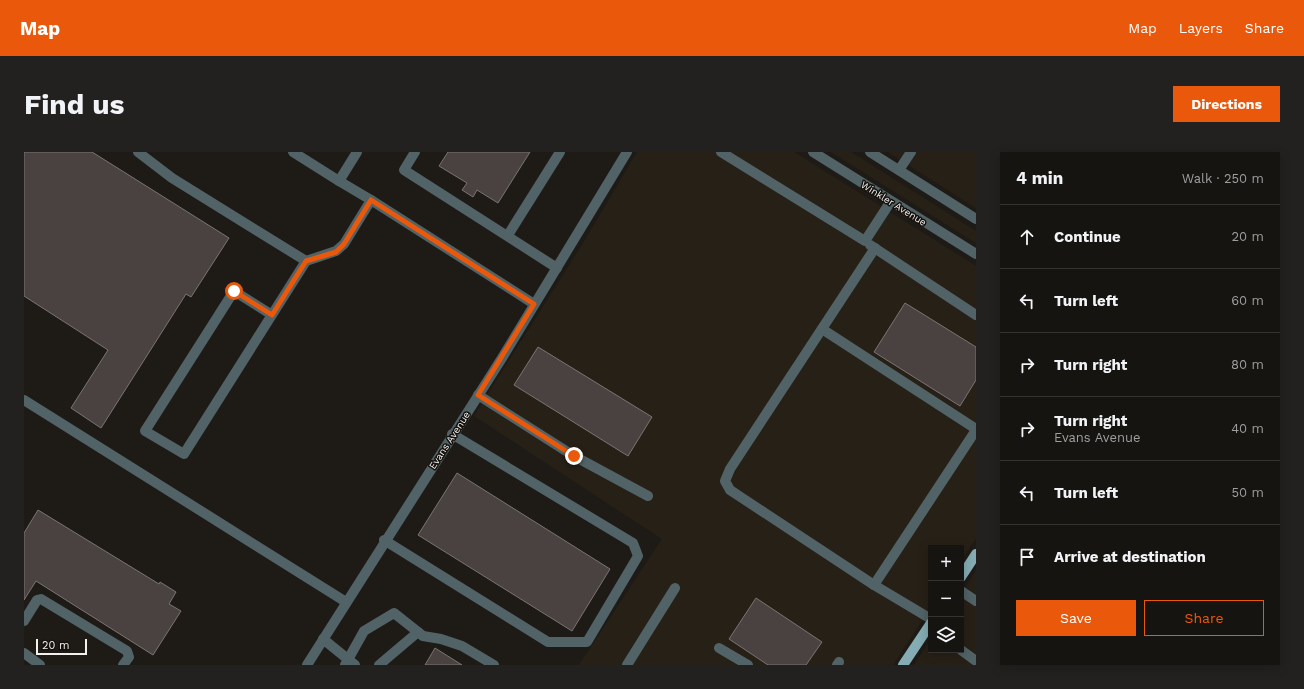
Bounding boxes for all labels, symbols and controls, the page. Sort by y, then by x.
text: Map [20,17,60,40]
text: Map [1128,20,1157,36]
text: Layers [1179,20,1223,36]
text: Share [1245,20,1284,36]
button: Directions [1173,86,1280,122]
text: Find us [24,88,124,121]
text: 4 min [1016,168,1063,188]
text: Walk · 250 m [1182,171,1264,186]
street label: Winkler Avenue [859,179,929,228]
icon: ahead [1016,226,1038,248]
text: Continue [1054,228,1121,246]
text: 20 m [1232,229,1264,244]
route start [225,282,243,300]
icon: left [1016,290,1038,312]
text: Turn left [1054,292,1118,310]
text: 60 m [1231,293,1264,308]
icon: right [1016,354,1038,376]
text: Turn right [1054,356,1127,374]
text: 80 m [1231,357,1264,372]
street label: Evans Avenue [427,409,472,471]
text: Turn right [1054,412,1127,430]
icon: right [1016,418,1038,440]
text: 40 m [1231,421,1264,436]
text: Evans Avenue [1054,430,1141,445]
route end [565,447,583,465]
icon: left [1016,482,1038,504]
text: Turn left [1054,484,1118,502]
text: 50 m [1232,485,1264,500]
map controls [928,545,964,653]
button: + [928,545,964,581]
icon: arrive [1016,546,1038,568]
text: Arrive at destination [1054,548,1206,566]
button: − [928,581,964,617]
button: Save [1016,600,1136,636]
button: Share [1144,600,1264,636]
button: layers [928,617,964,653]
scale bar [36,637,87,656]
text: 20 m [42,639,70,652]

